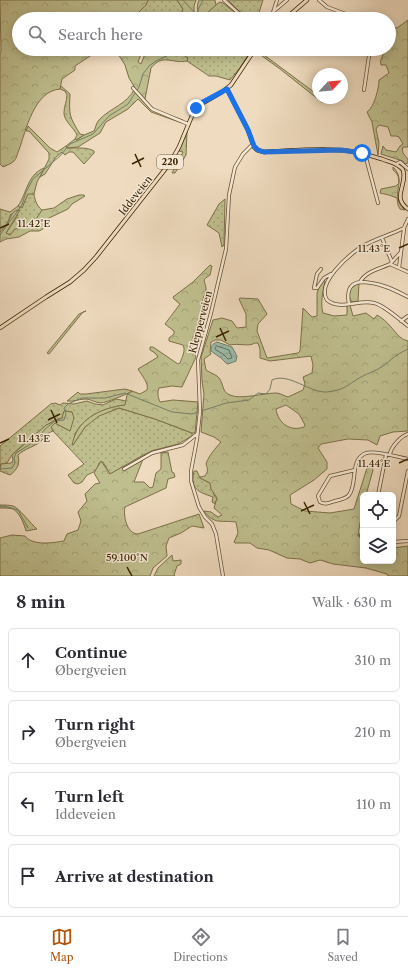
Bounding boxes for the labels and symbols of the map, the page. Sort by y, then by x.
north arrow [312,68,348,104]
route end [187,99,205,117]
route start [353,144,371,162]
road number: 220 [157,155,183,169]
street label: Iddeveien [116,172,155,218]
text: 11.42°E [18,217,50,230]
text: 11.43°E [358,242,390,255]
street label: Klepperveien [186,289,215,355]
text: 11.43°E [18,432,50,445]
text: 11.44°E [358,457,390,470]
text: 59.100°N [106,551,148,564]

